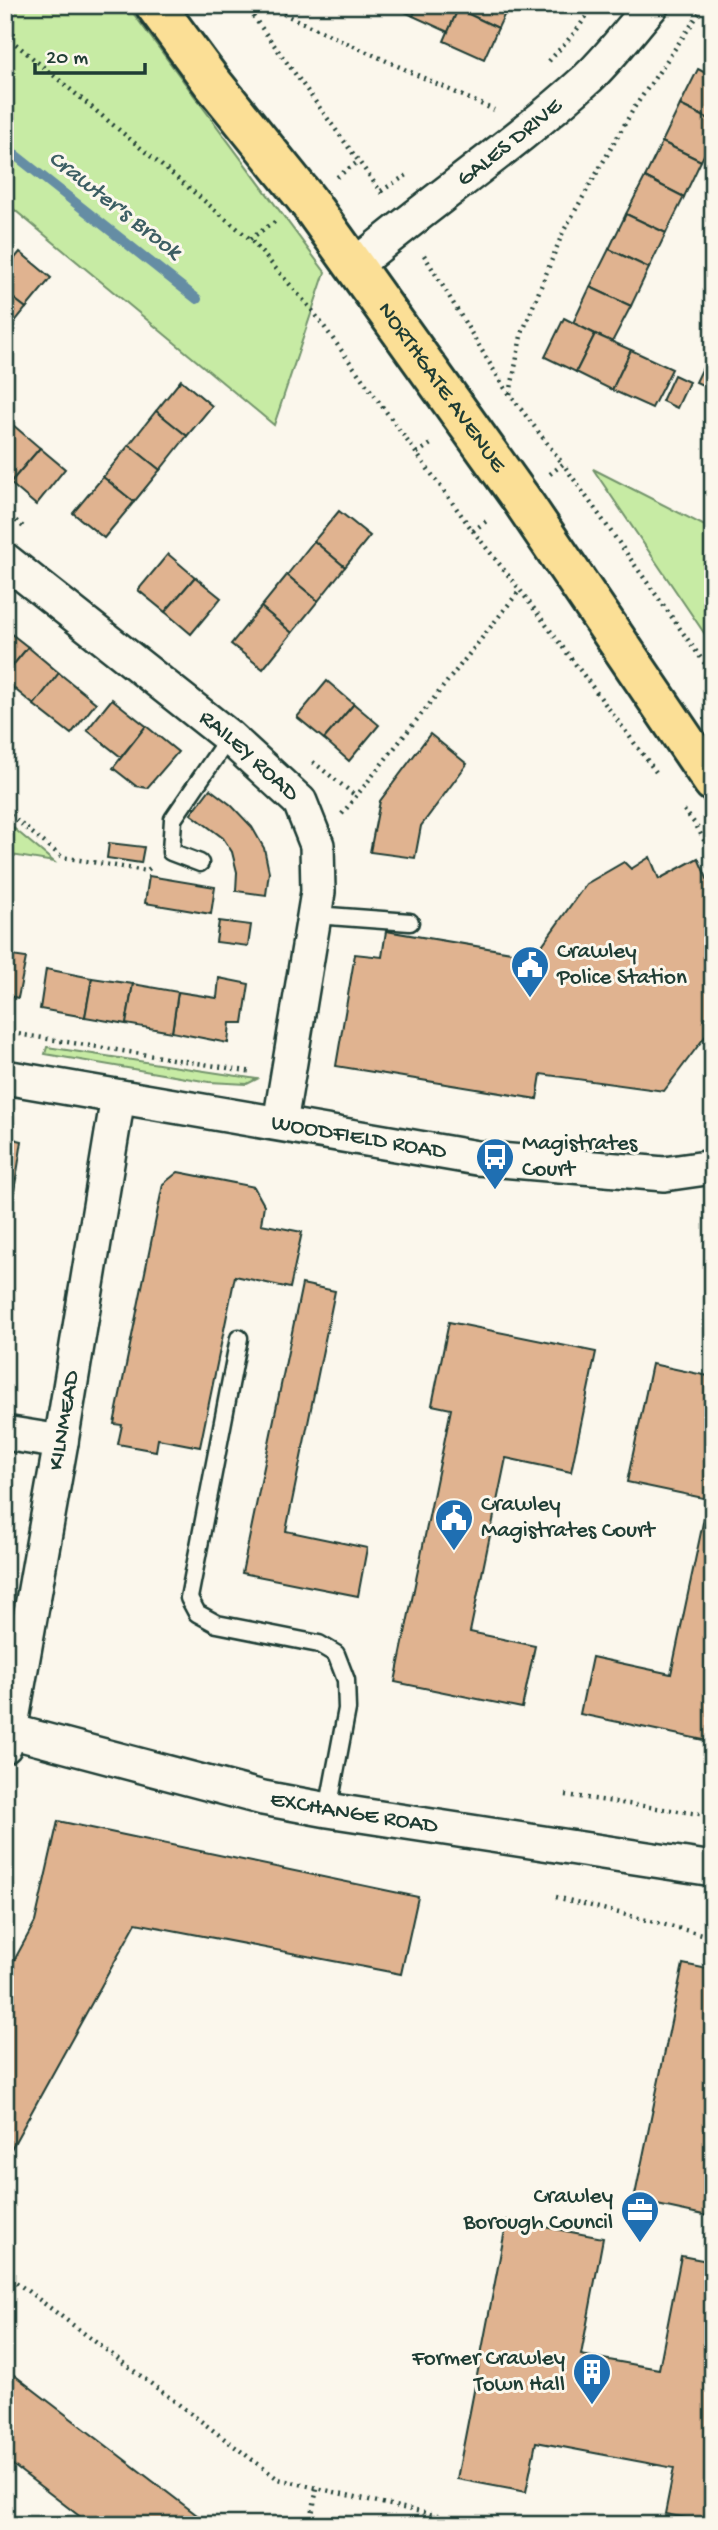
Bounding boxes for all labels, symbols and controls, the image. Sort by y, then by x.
scale bar [35,32,145,76]
text: 20 m [46,47,88,72]
street label: GALES DRIVE [452,92,569,193]
water label: Crawter's Brook [42,145,188,268]
street label: NORTHGATE AVENUE [371,297,512,479]
street label: RAILEY ROAD [193,705,305,808]
place label: Crawley Police Station [556,939,687,992]
public building icon: Crawley Police Station [509,944,551,999]
street label: WOODFIELD ROAD [269,1109,449,1166]
place label: Magistrates Court [522,1131,638,1184]
bus stop icon: Magistrates Court [474,1136,516,1191]
street label: KILNMEAD [43,1368,86,1472]
place label: Crawley Magistrates Court [481,1492,656,1545]
public building icon: Crawley Magistrates Court [433,1497,475,1552]
street label: EXCHANGE ROAD [268,1786,441,1840]
place label: Crawley Borough Council [463,2184,613,2237]
office icon: Crawley Borough Council [619,2189,661,2244]
place label: Former Crawley Town Hall [411,2346,565,2399]
building icon: Former Crawley Town Hall [571,2351,613,2406]

